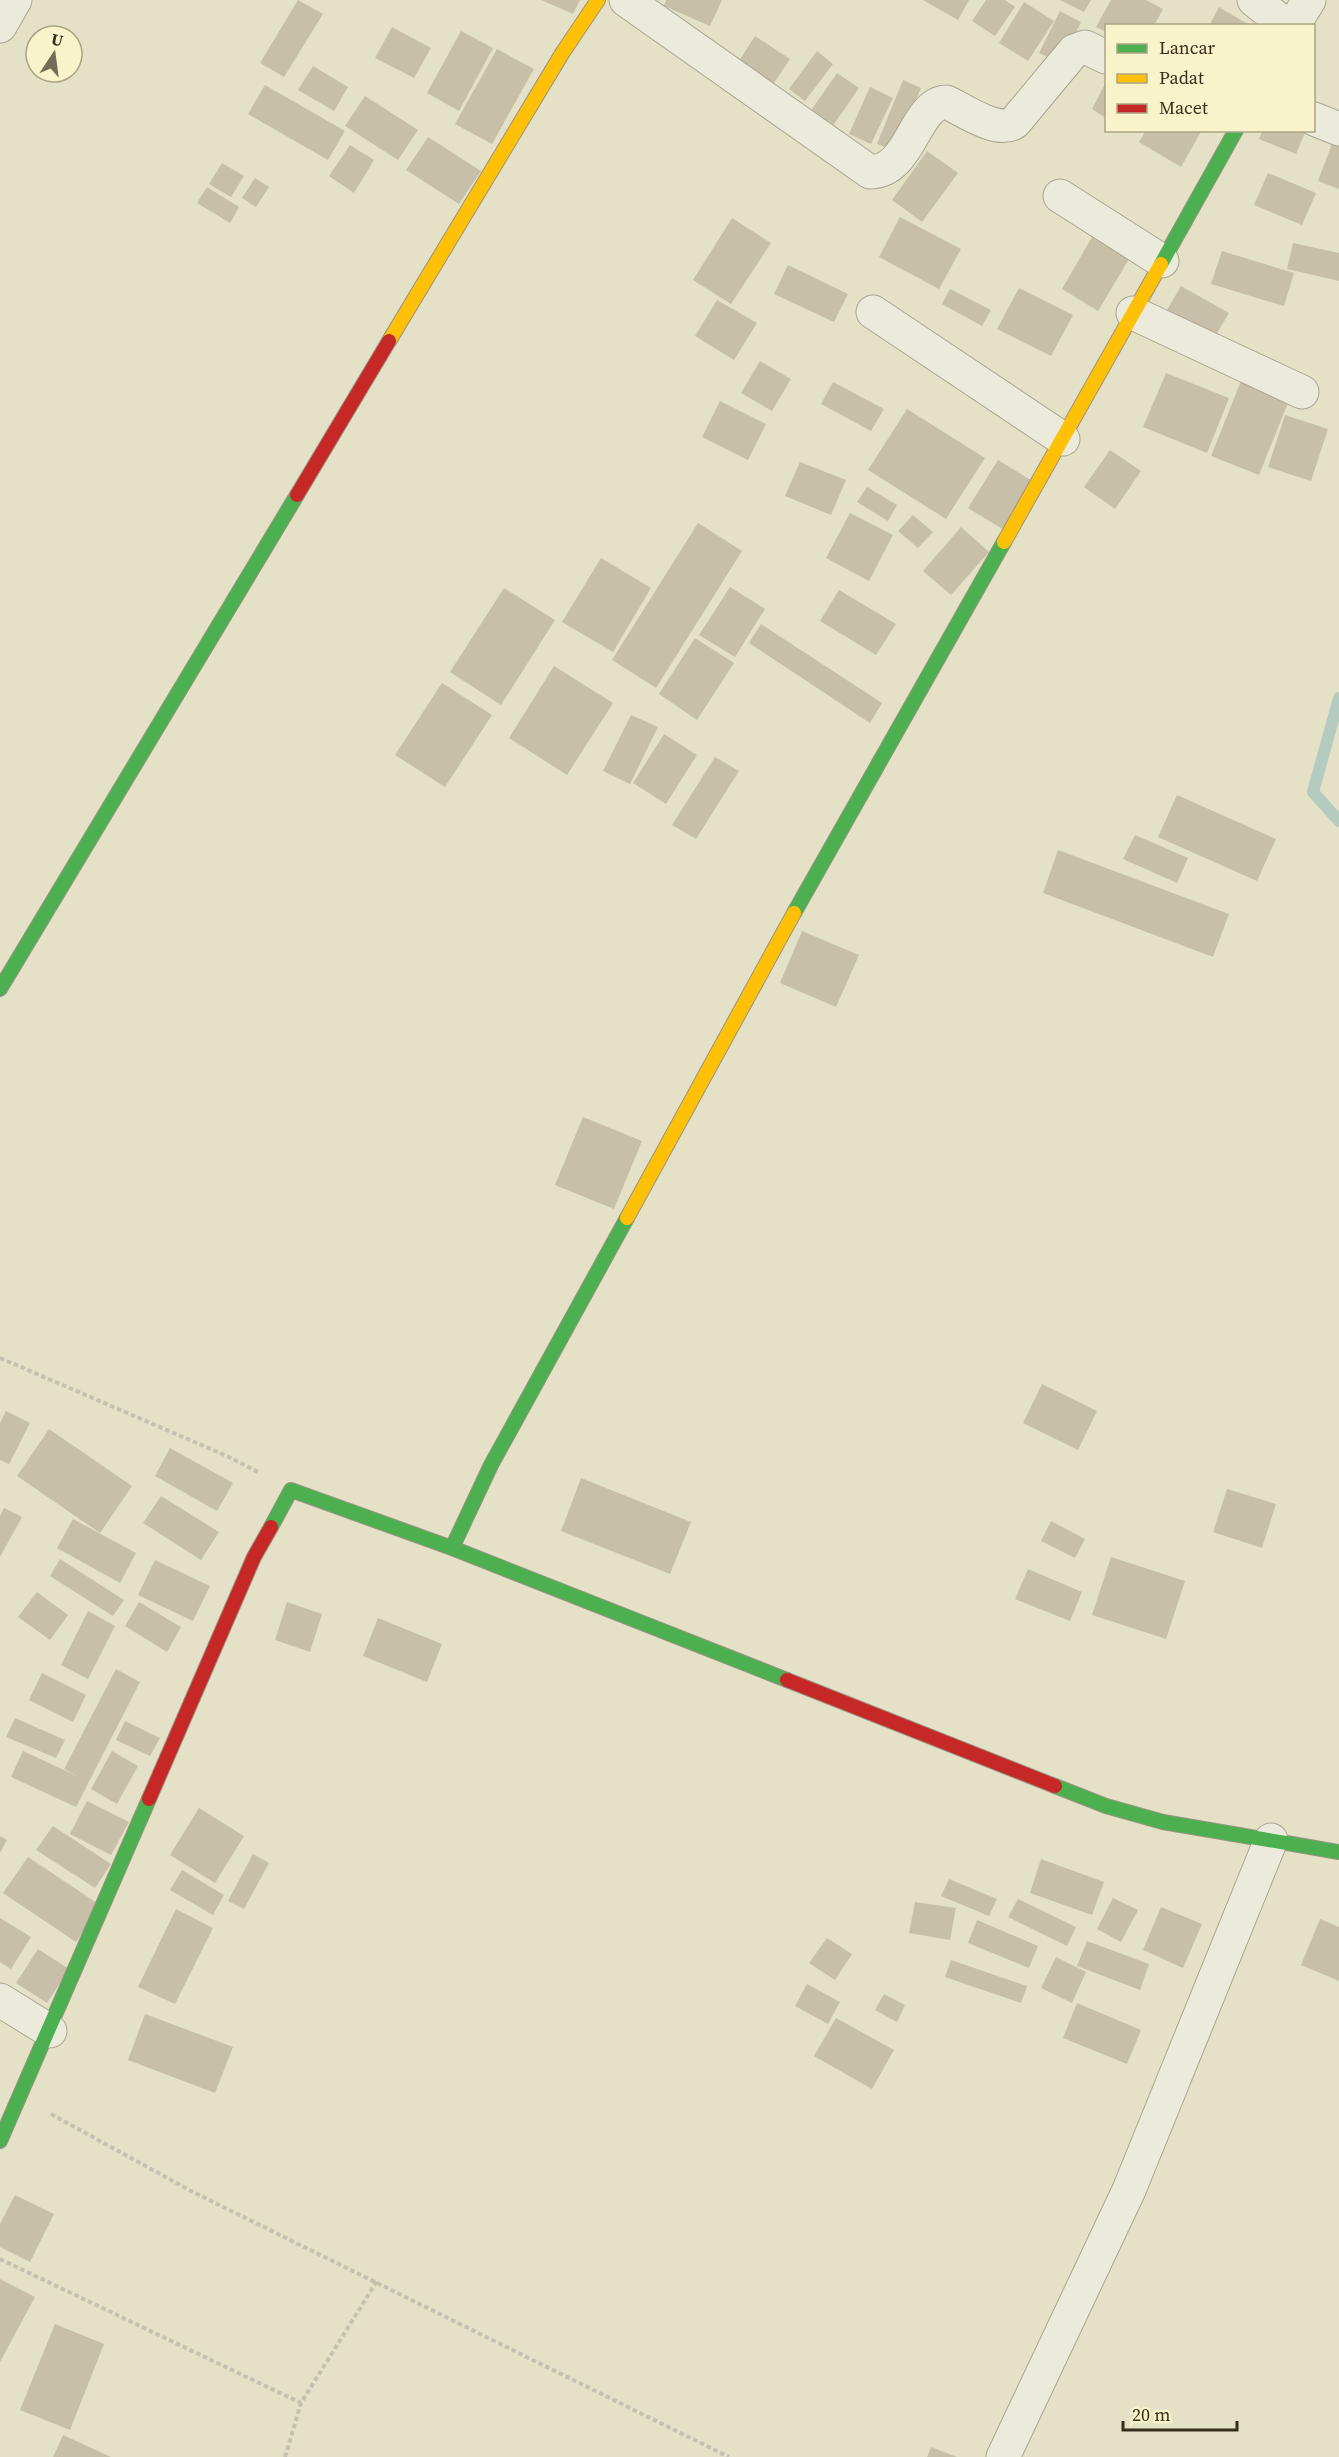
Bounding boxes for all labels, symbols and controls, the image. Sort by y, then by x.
north arrow [24,24,84,84]
legend [1105,24,1315,132]
text: U [49,27,66,51]
text: Lancar [1159,35,1216,60]
text: Padat [1159,65,1204,90]
text: Macet [1159,95,1208,120]
scale bar [1123,2394,1237,2432]
text: 20 m [1132,2402,1170,2427]

